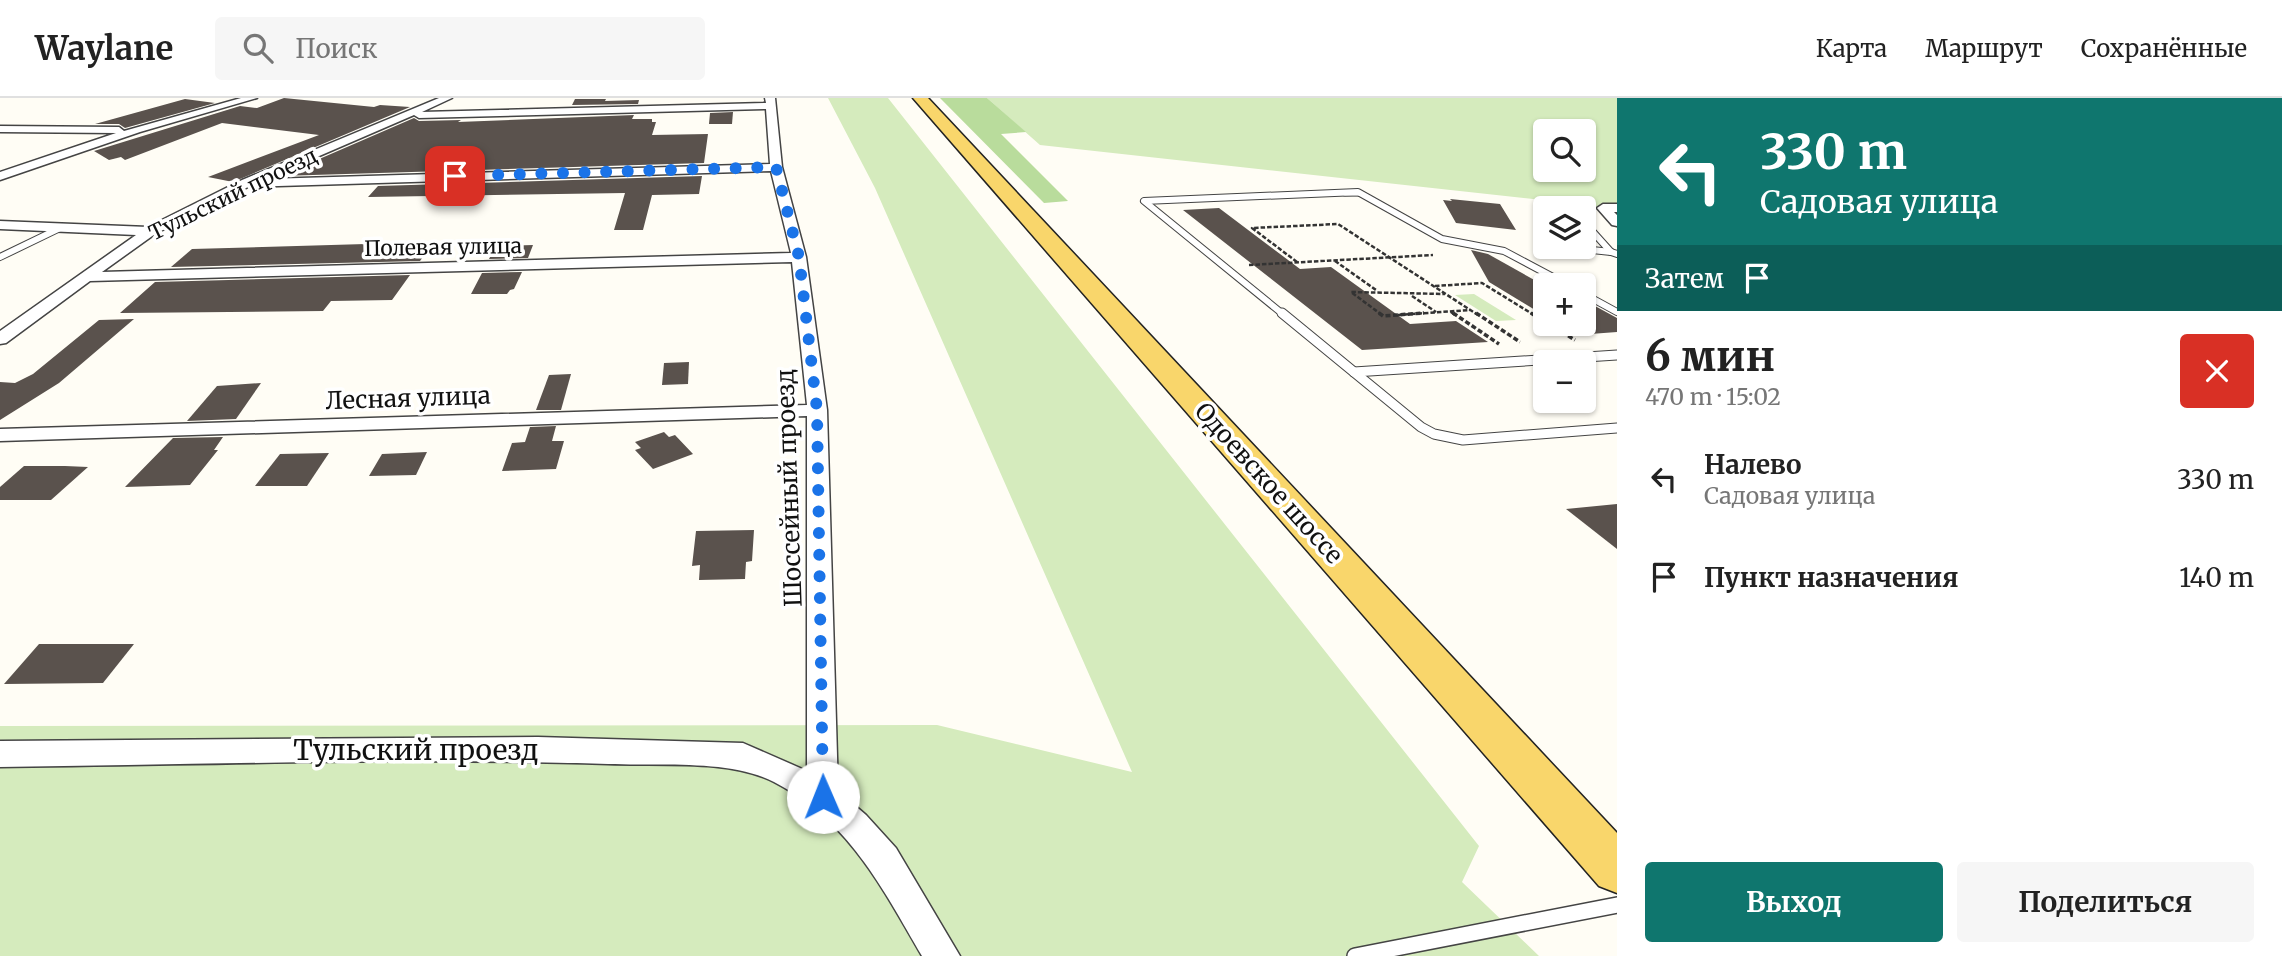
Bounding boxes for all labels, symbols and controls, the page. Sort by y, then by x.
search box [215,17,705,80]
text: Waylane [35,28,173,69]
icon: search [239,29,277,67]
text: Поиск [295,32,378,65]
text: Карта [1816,33,1887,64]
text: Маршрут [1925,33,2043,64]
text: Сохранённые [2081,33,2247,64]
map controls [1533,119,1596,413]
button: search [1533,119,1596,182]
text: 330 m [1760,121,1907,182]
icon: left [1645,126,1736,217]
street label: Тульский проезд [144,142,322,246]
pin [425,146,485,206]
icon: arrive [436,157,474,195]
text: Садовая улица [1760,182,1998,222]
button: layers [1533,196,1596,259]
street label: Полевая улица [364,232,522,262]
icon: arrive [1738,259,1776,297]
text: Затем [1645,262,1724,295]
button: + [1533,273,1596,336]
text: 6 мин [1645,330,1775,382]
button: close [2180,334,2254,408]
button: − [1533,350,1596,413]
street label: Шоссейный проезд [769,368,809,608]
street label: Лесная улица [325,380,491,416]
text: 470 m · 15:02 [1645,382,1781,411]
street label: Одоевское шоссе [1188,396,1350,570]
text: Налево [1704,448,1802,481]
icon: left [1645,460,1683,498]
text: 330 m [2177,463,2254,496]
text: Садовая улица [1704,481,1875,510]
icon: arrive [1645,558,1683,596]
text: Пункт назначения [1704,561,1958,594]
text: 140 m [2179,561,2254,594]
street label: Тульский проезд [293,732,539,768]
position arrow [786,760,860,834]
button: Выход [1645,862,1943,942]
button: Поделиться [1957,862,2254,942]

